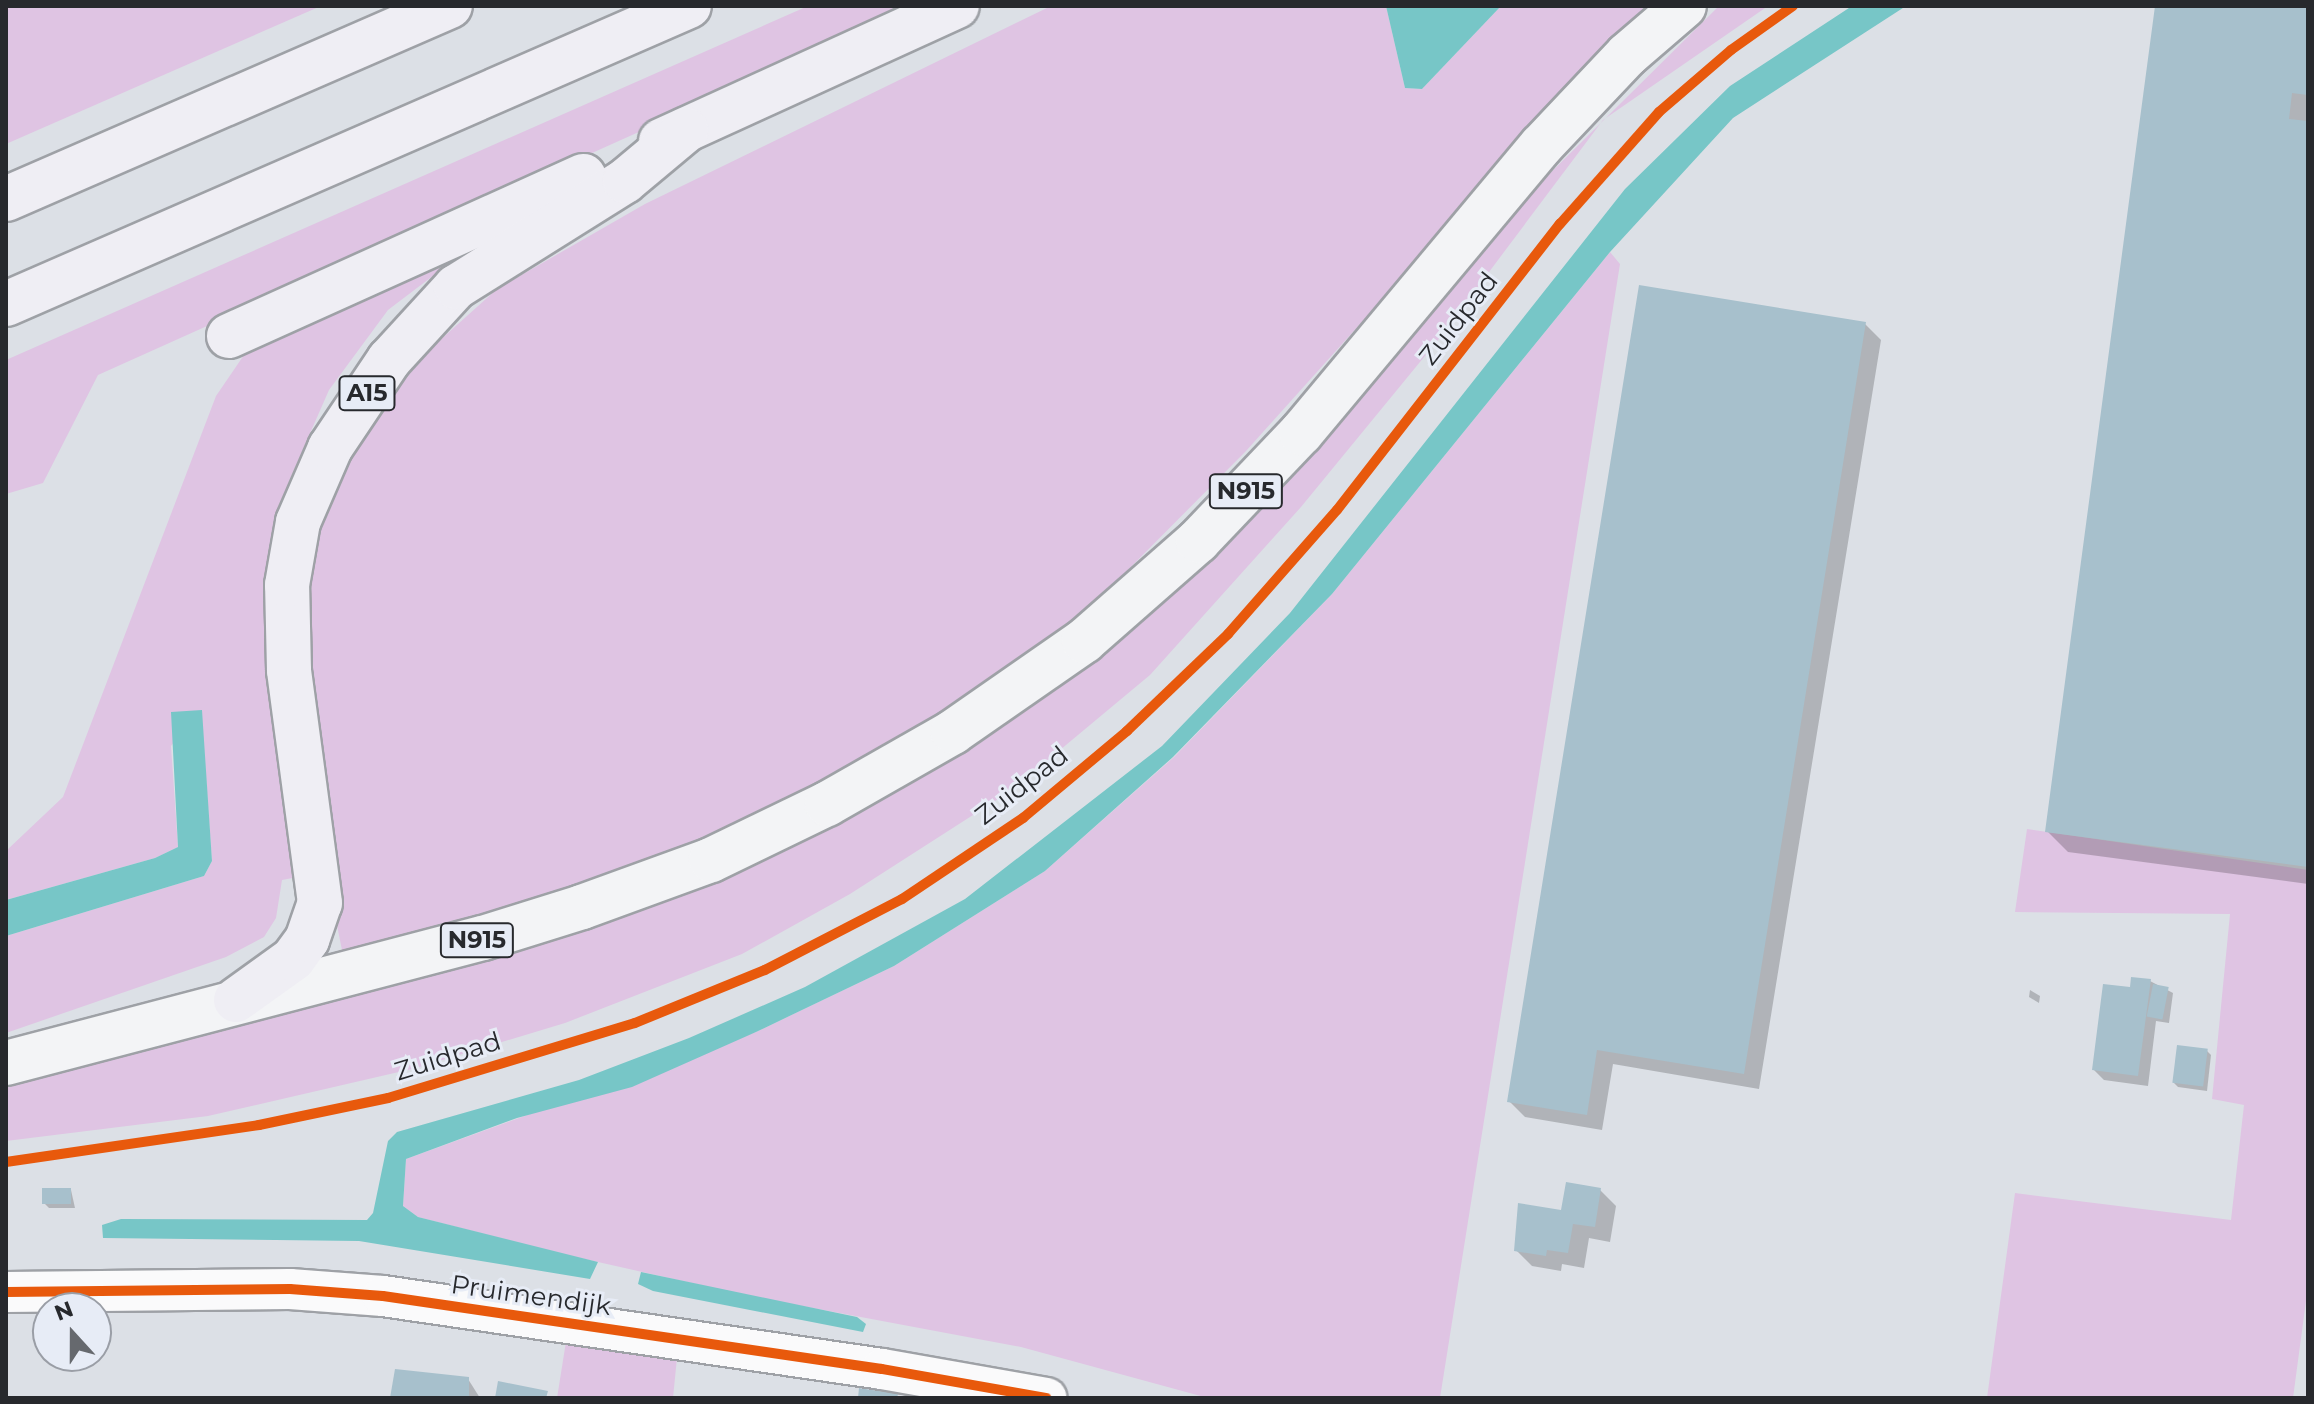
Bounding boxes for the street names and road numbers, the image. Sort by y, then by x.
street label: Zuidpad [1413,266,1505,372]
road number: A15 [337,373,397,413]
road number: N915 [1208,471,1284,511]
street label: Zuidpad [969,740,1075,832]
road number: N915 [439,920,515,960]
street label: Zuidpad [391,1026,505,1088]
street label: Pruimendijk [449,1269,613,1323]

